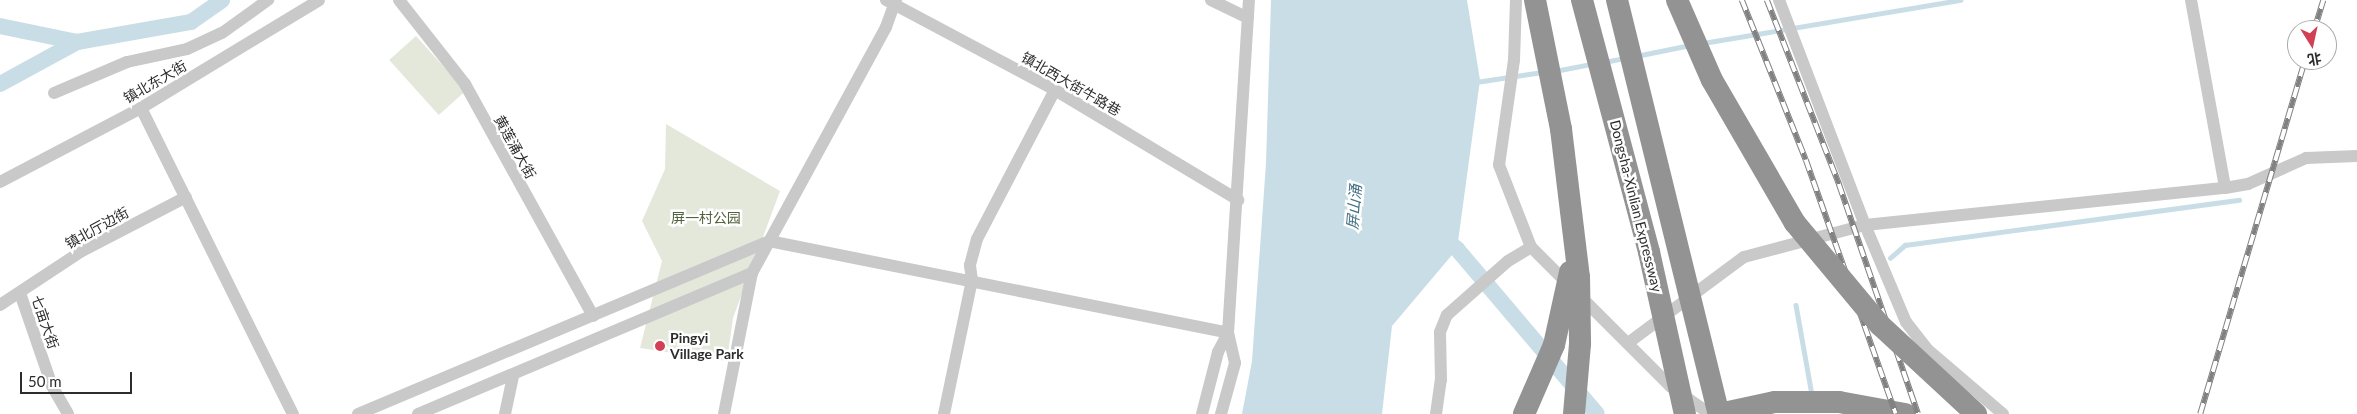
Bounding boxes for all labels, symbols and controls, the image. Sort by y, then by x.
north arrow [2287,20,2337,70]
street label: 镇北西大街牛路巷 [1018,49,1124,119]
text: 北 [2306,50,2323,69]
street label: 镇北东大街 [120,57,190,107]
street label: 黄莲涌大街 [491,112,539,182]
street label: Dongsha-Xinlian Expressway [1606,118,1666,294]
water label: 屏山涌 [1343,184,1365,230]
street label: 镇北厅边街 [62,204,132,252]
park label: 屏一村公园 [671,210,741,226]
street label: 七亩大街 [28,293,62,351]
place label: Pingyi Village Park [670,330,744,362]
marker: Pingyi Village Park [654,340,666,352]
scale bar [22,362,135,394]
text: 50 m [28,372,62,390]

